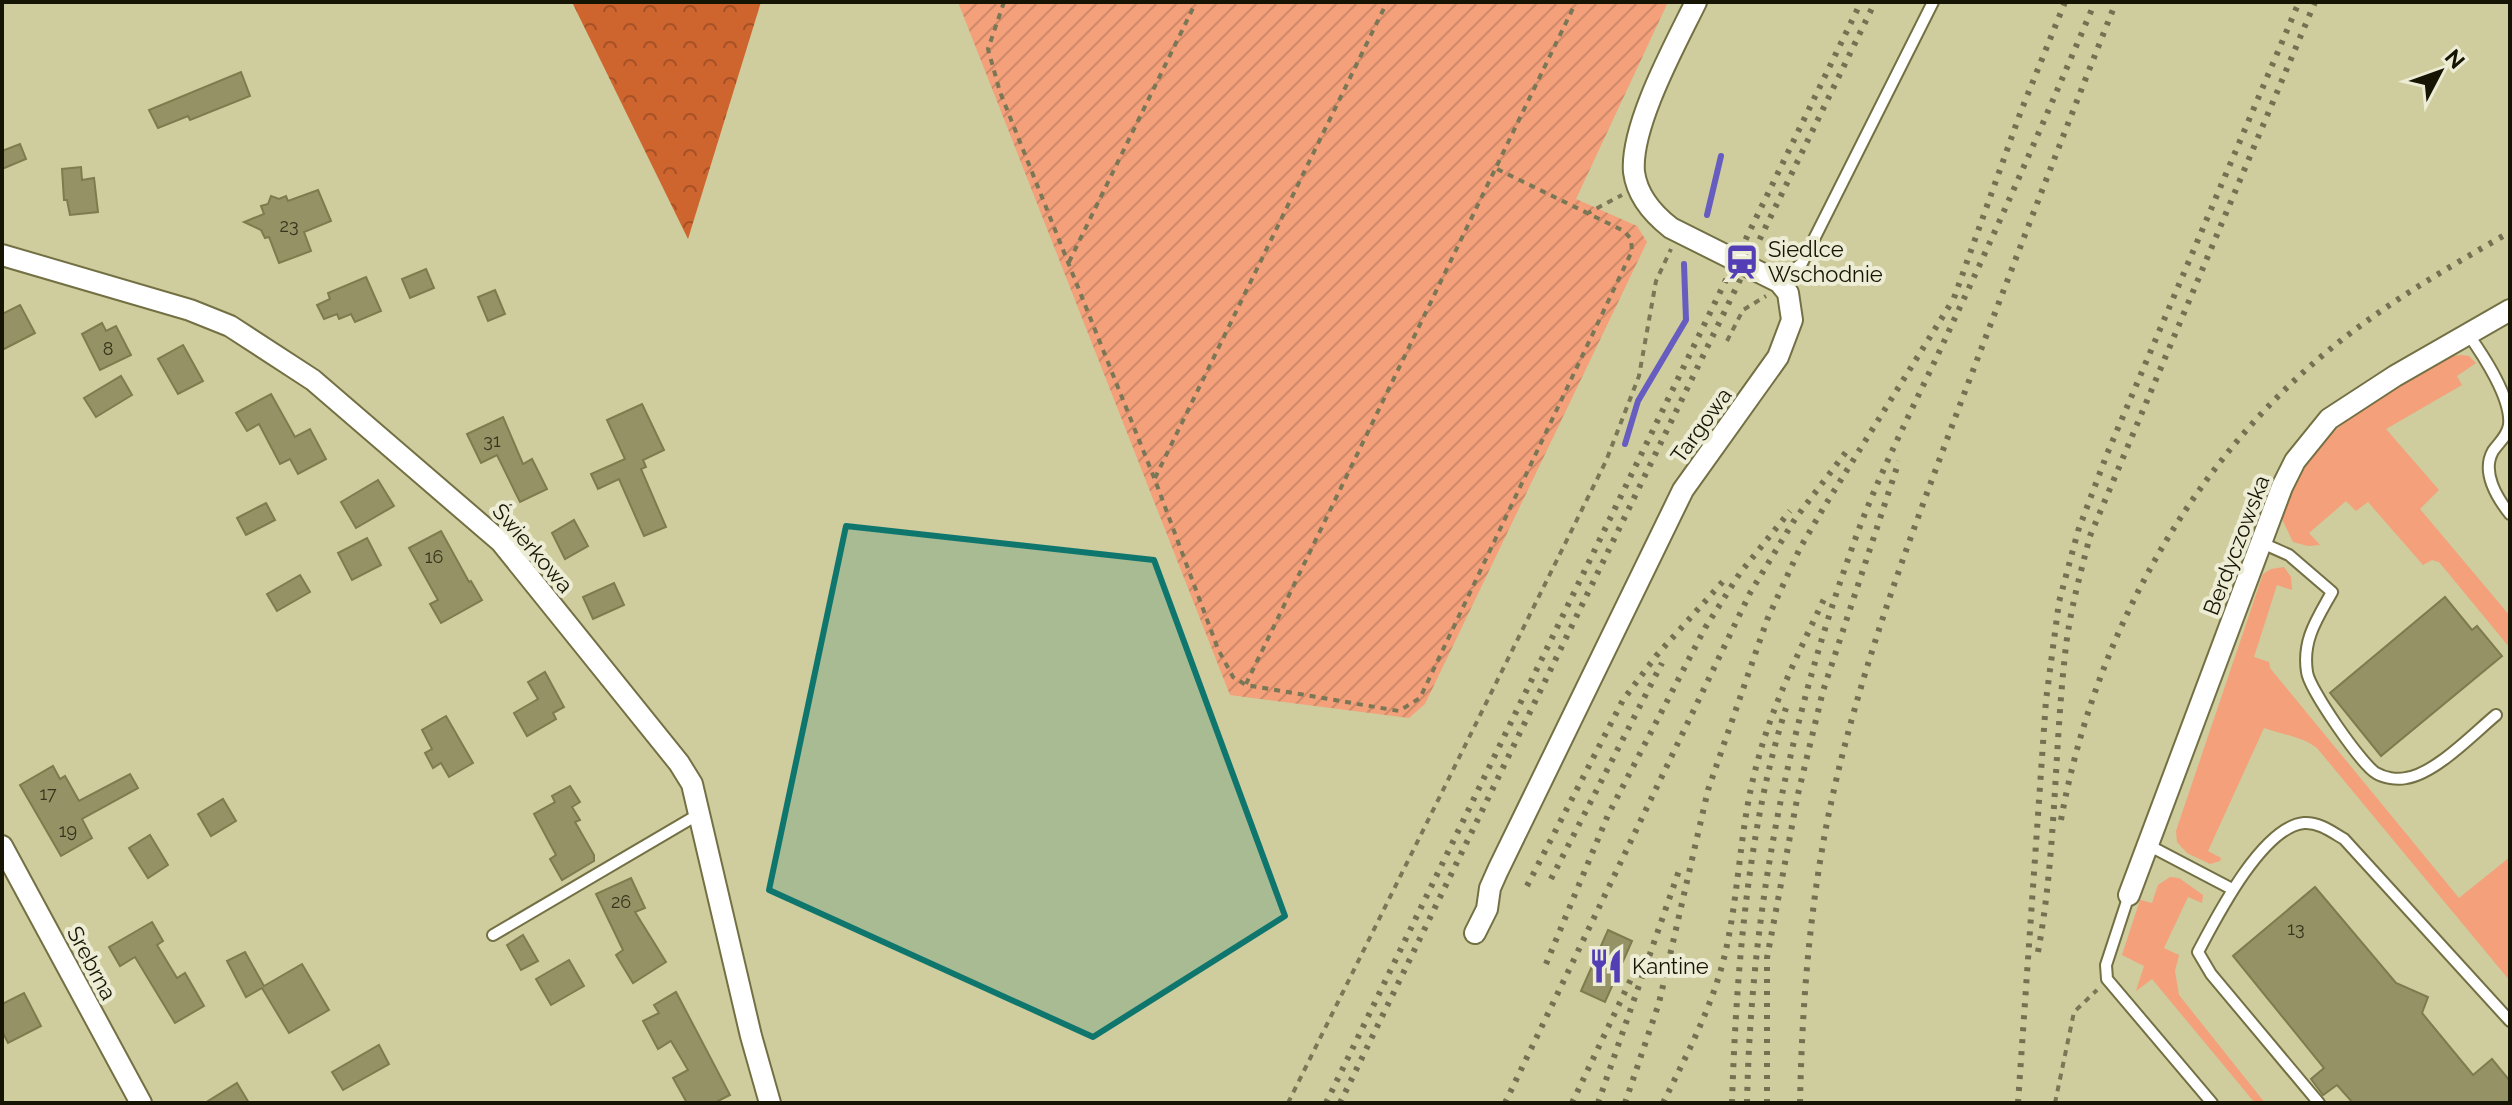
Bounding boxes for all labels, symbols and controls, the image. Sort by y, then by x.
north arrow [2400,32,2480,112]
text: N [2440,44,2470,74]
house number: 23 [280,215,299,236]
place label: Siedlce Wschodnie [1768,236,1883,287]
station icon: Siedlce Wschodnie [1723,243,1761,281]
house number: 8 [103,338,113,359]
street label: Targowa [1665,382,1737,468]
house number: 31 [483,430,501,451]
street label: Berdyczowska [2197,472,2275,618]
street label: Świerkowa [487,497,580,598]
house number: 16 [425,546,443,567]
house number: 17 [39,783,57,804]
house number: 19 [59,820,77,841]
house number: 26 [611,891,631,912]
house number: 13 [2287,918,2305,939]
street label: Srebrna [62,922,122,1004]
restaurant icon: Kantine [1587,947,1625,985]
place label: Kantine [1632,953,1709,979]

